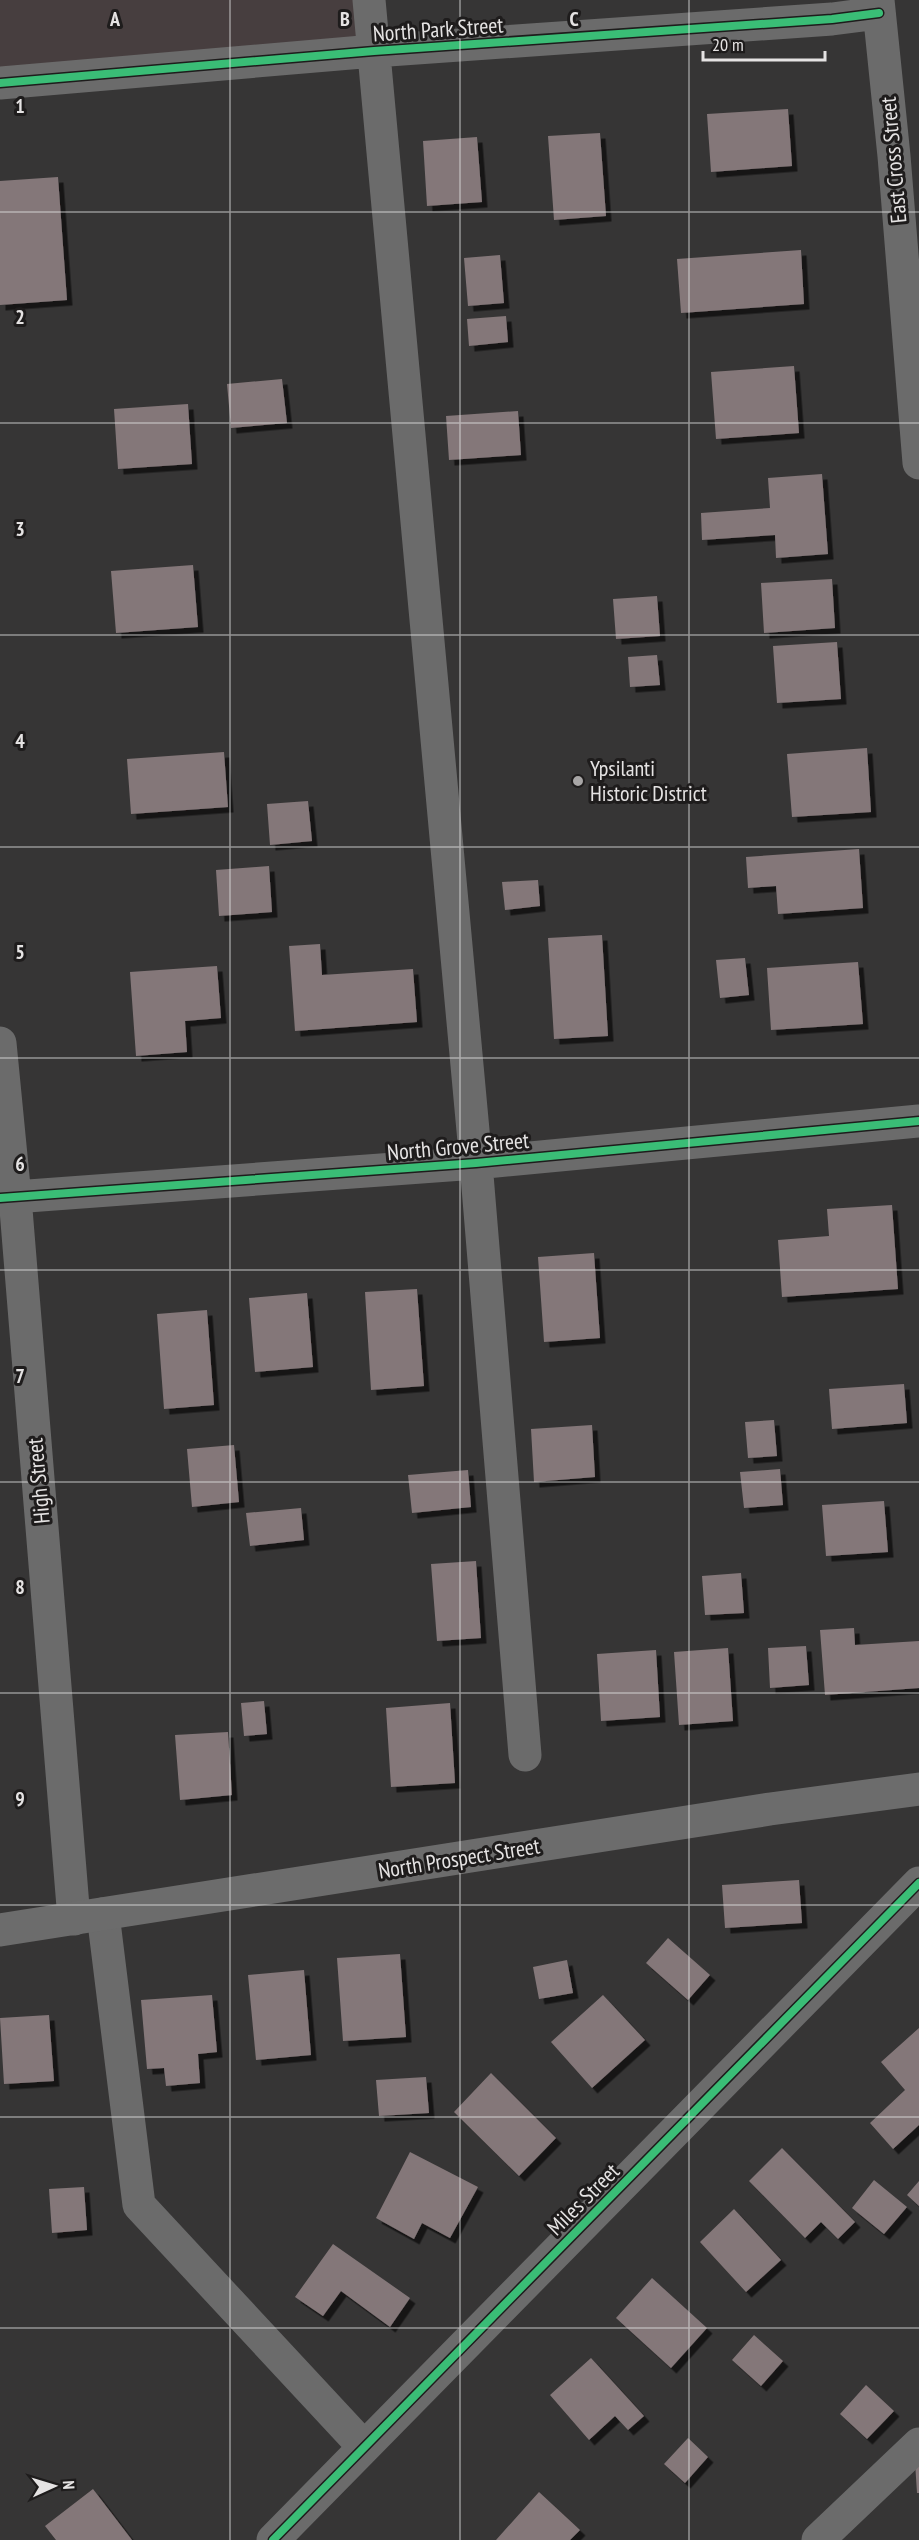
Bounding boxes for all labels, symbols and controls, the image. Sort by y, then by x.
text: A [109,6,121,32]
text: B [340,6,350,32]
text: C [569,6,579,32]
street label: North Park Street [372,10,504,48]
scale bar [703,24,824,62]
text: 20 m [712,33,744,56]
text: 1 [15,93,25,119]
street label: East Cross Street [874,96,912,224]
text: 2 [15,304,25,330]
text: 3 [15,516,25,542]
text: 4 [15,728,25,754]
place label: Ypsilanti Historic District [590,754,707,807]
marker: Ypsilanti Historic District [571,774,585,788]
text: 5 [15,939,25,965]
street label: North Grove Street [386,1126,530,1166]
text: 6 [15,1151,25,1177]
text: 7 [15,1363,25,1389]
street label: High Street [20,1437,56,1525]
text: 8 [15,1574,25,1600]
text: 9 [15,1786,25,1812]
street label: North Prospect Street [376,1831,542,1885]
street label: Miles Street [541,2157,625,2241]
north arrow [24,2456,84,2516]
text: N [59,2480,79,2490]

